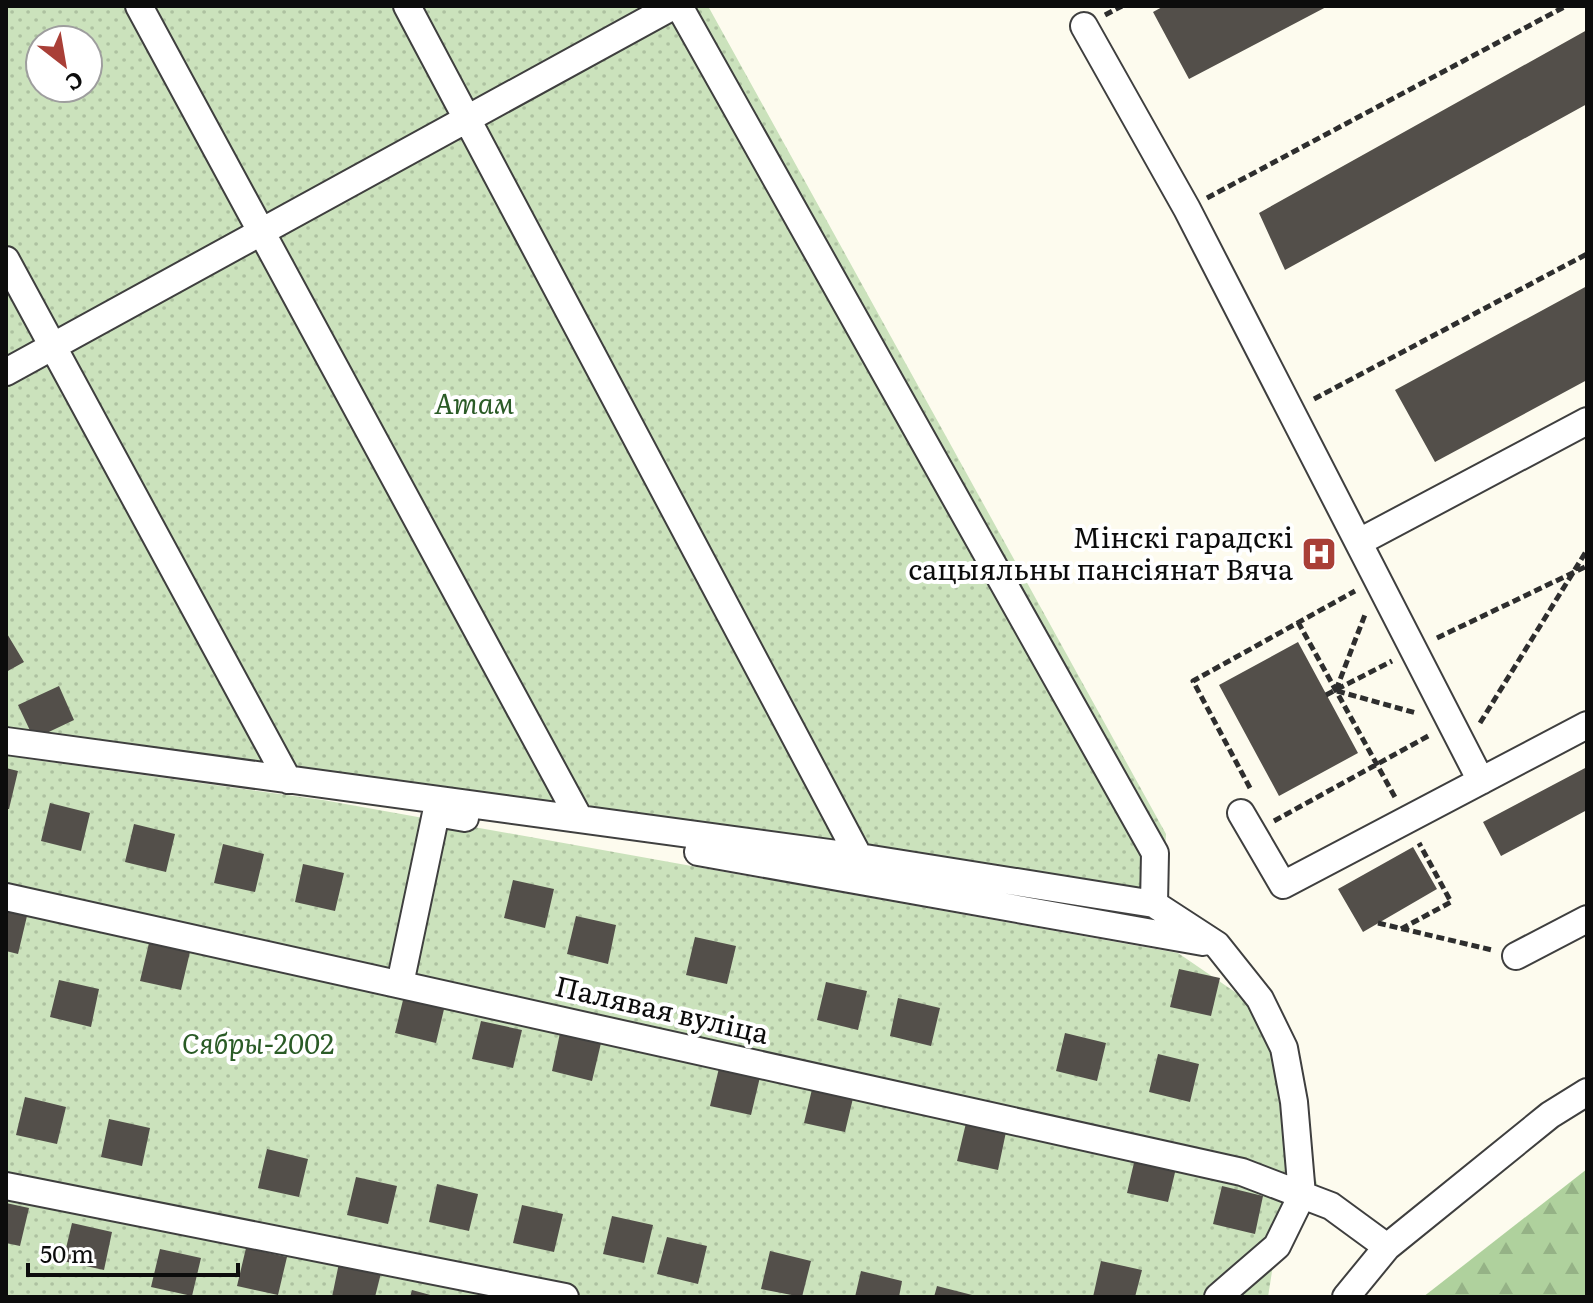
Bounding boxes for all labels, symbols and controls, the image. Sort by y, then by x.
north arrow [24,24,104,104]
text: С [60,64,90,101]
park label: Атам [434,381,515,423]
place label: Мінскі гарадскі сацыяльны пансіянат Вяча [908,515,1293,589]
hospital icon: Мінскі гарадскі сацыяльны пансіянат Вяча [1300,535,1338,573]
street label: Палявая вуліца [552,963,773,1053]
park label: Сябры-2002 [182,1021,334,1063]
scale bar [28,1227,238,1277]
text: 50 m [40,1235,94,1270]

